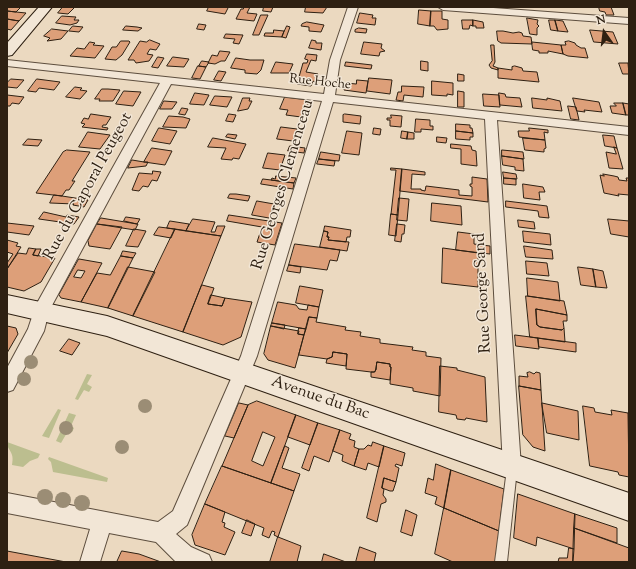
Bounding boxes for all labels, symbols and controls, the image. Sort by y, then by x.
north arrow [584,12,624,52]
text: N [595,12,607,29]
street label: Rue Hoche [288,72,352,94]
street label: Rue Georges Clemenceau [249,98,319,272]
street label: Rue du Caporal Peugeot [40,110,138,264]
street label: Rue George Sand [471,232,497,354]
street label: Avenue du Bac [268,373,372,425]

